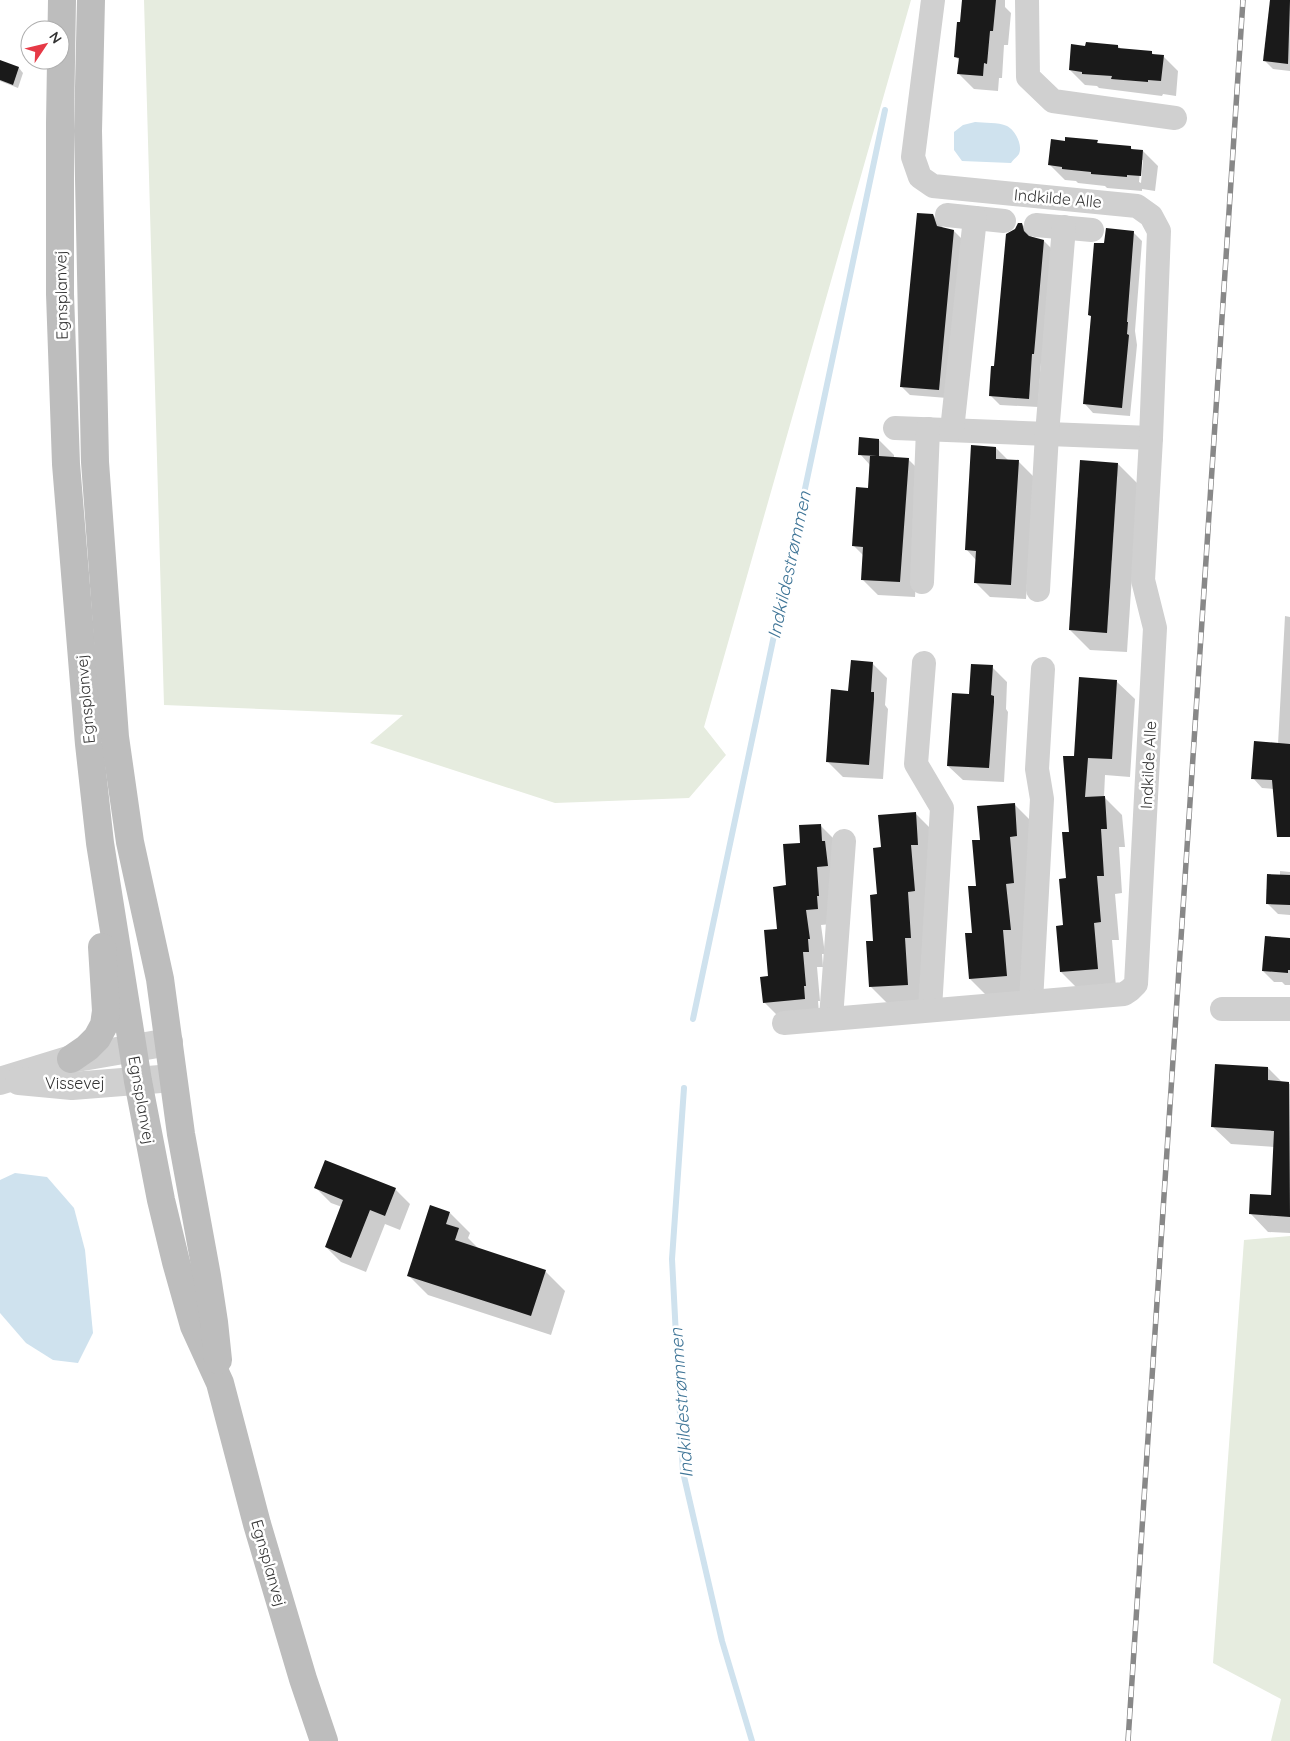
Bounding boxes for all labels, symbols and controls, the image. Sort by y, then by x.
north arrow [20,20,70,70]
text: N [45,28,66,47]
street label: Indkilde Alle [1013,184,1103,212]
street label: Egnsplanvej [50,250,72,340]
water label: Indkildestrømmen [762,489,816,641]
street label: Egnsplanvej [71,653,99,745]
street label: Indkilde Alle [1136,720,1160,810]
street label: Egnsplanvej [124,1054,160,1146]
street label: Vissevej [45,1073,105,1093]
water label: Indkildestrømmen [664,1327,698,1479]
street label: Egnsplanvej [247,1517,291,1609]

